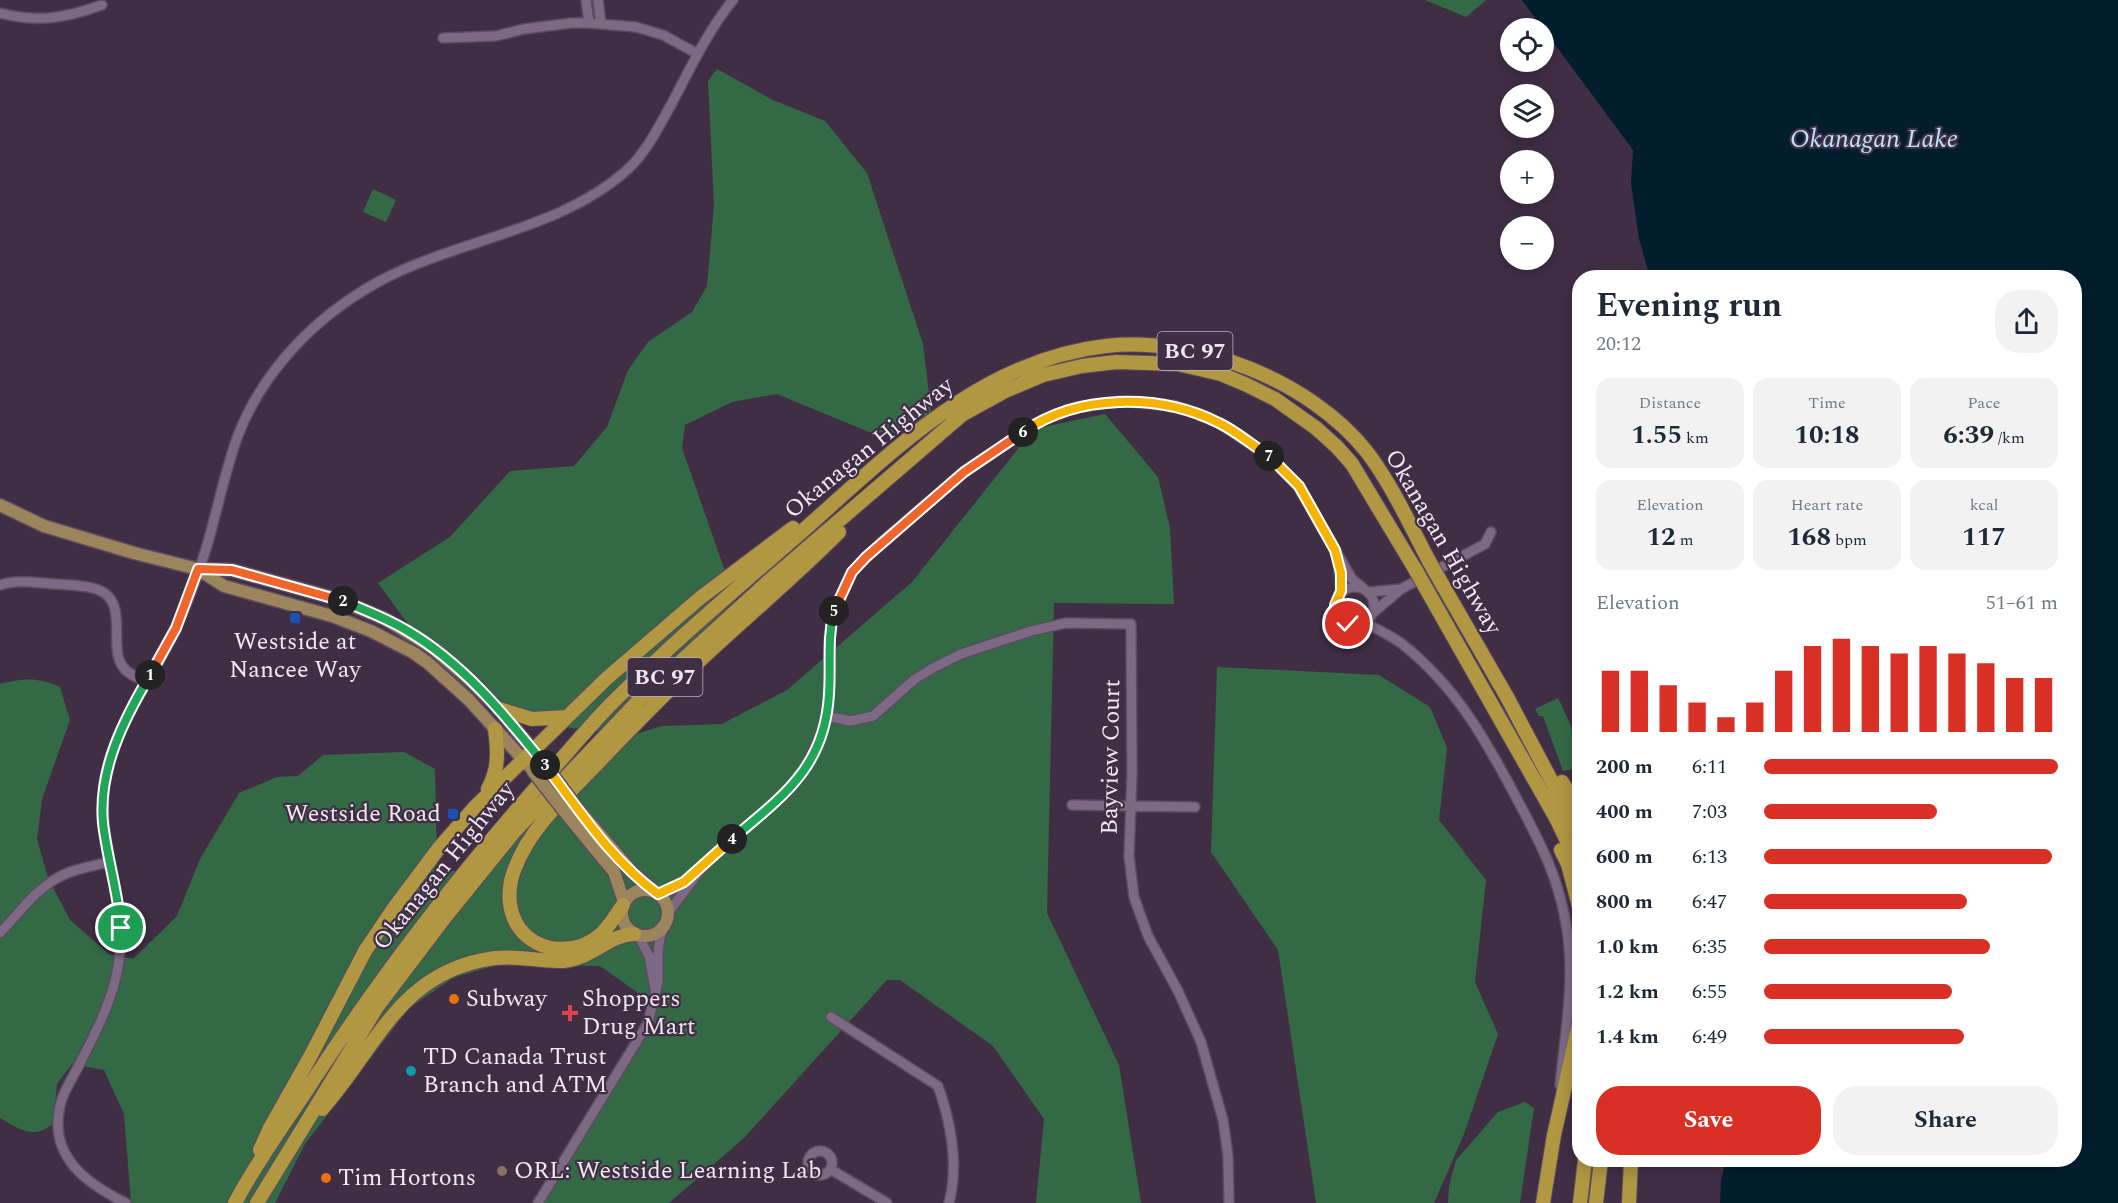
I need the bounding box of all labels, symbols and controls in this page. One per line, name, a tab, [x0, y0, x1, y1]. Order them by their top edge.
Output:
map controls	[1500, 18, 1554, 270]
button: locate	[1500, 18, 1554, 72]
button: layers	[1500, 84, 1554, 138]
water label: Okanagan Lake	[1790, 119, 1958, 159]
button: +	[1500, 150, 1554, 204]
button: −	[1500, 216, 1554, 270]
text: Evening run	[1596, 281, 1782, 331]
button: share	[1995, 290, 2058, 353]
text: 20:12	[1596, 329, 1641, 359]
road number: BC 97	[1158, 332, 1232, 370]
street label: Okanagan Highway	[776, 367, 963, 528]
text: Distance	[1639, 391, 1701, 415]
text: Time	[1808, 391, 1846, 415]
text: Pace	[1967, 391, 2001, 415]
text: 1.55	[1631, 415, 1682, 455]
text: 10:18	[1794, 415, 1860, 455]
text: 6:39	[1943, 415, 1994, 455]
pin: 6	[1008, 417, 1038, 447]
text: 6	[1019, 420, 1027, 444]
text: km	[1682, 426, 1709, 450]
text: /km	[1994, 426, 2025, 450]
pin: 7	[1254, 441, 1284, 471]
street label: Okanagan Highway	[1375, 443, 1512, 643]
text: 7	[1265, 444, 1273, 468]
text: Elevation	[1636, 493, 1704, 517]
text: Heart rate	[1791, 493, 1863, 517]
text: kcal	[1970, 493, 1998, 517]
text: 12	[1647, 517, 1676, 557]
text: 168	[1787, 517, 1831, 557]
text: 117	[1962, 517, 2006, 557]
text: m	[1676, 528, 1693, 552]
text: bpm	[1831, 528, 1867, 552]
pin: 2	[328, 586, 358, 616]
text: Elevation	[1596, 588, 1680, 618]
text: 51–61 m	[1986, 588, 2058, 618]
text: 2	[339, 589, 347, 613]
pin: 5	[819, 596, 849, 626]
pin	[1322, 598, 1373, 649]
text: 5	[830, 599, 838, 623]
icon: check	[1331, 607, 1364, 640]
marker: Westside at Nancee Way	[288, 611, 302, 625]
place label: Westside at Nancee Way	[229, 624, 362, 688]
road number: BC 97	[628, 658, 702, 696]
pin: 1	[135, 660, 165, 690]
text: 1	[146, 663, 154, 687]
street label: Bayview Court	[1092, 679, 1130, 835]
pin: 3	[530, 750, 560, 780]
text: 200 m	[1596, 752, 1653, 782]
text: 6:11	[1692, 752, 1727, 782]
text: 3	[541, 753, 549, 777]
street label: Okanagan Highway	[364, 772, 525, 959]
place label: Westside Road	[285, 796, 441, 832]
text: 400 m	[1596, 797, 1653, 827]
text: 7:03	[1692, 797, 1727, 827]
marker: Westside Road	[446, 807, 460, 821]
pin: 4	[717, 824, 747, 854]
text: 4	[728, 827, 736, 851]
text: 600 m	[1596, 842, 1653, 872]
text: 6:13	[1692, 842, 1727, 872]
text: 800 m	[1596, 887, 1653, 917]
text: 6:47	[1692, 887, 1727, 917]
pin	[95, 902, 146, 953]
icon: arrive	[104, 911, 137, 944]
text: 1.0 km	[1596, 932, 1659, 962]
text: 6:35	[1692, 932, 1727, 962]
text: 1.2 km	[1596, 977, 1659, 1007]
text: 6:55	[1692, 977, 1727, 1007]
place label: Subway	[466, 981, 548, 1017]
place label: Shoppers Drug Mart	[582, 981, 695, 1045]
marker: Subway	[447, 992, 461, 1006]
marker: Shoppers Drug Mart	[563, 1006, 577, 1020]
text: 1.4 km	[1596, 1022, 1659, 1052]
text: 6:49	[1692, 1022, 1727, 1052]
place label: TD Canada Trust Branch and ATM	[423, 1039, 607, 1103]
marker: TD Canada Trust Branch and ATM	[404, 1064, 418, 1078]
button: Save	[1596, 1086, 1821, 1155]
button: Share	[1833, 1086, 2058, 1155]
place label: ORL: Westside Learning Lab	[514, 1153, 821, 1189]
place label: Tim Hortons	[338, 1160, 476, 1196]
marker: ORL: Westside Learning Lab	[495, 1164, 509, 1178]
marker: Tim Hortons	[319, 1171, 333, 1185]

